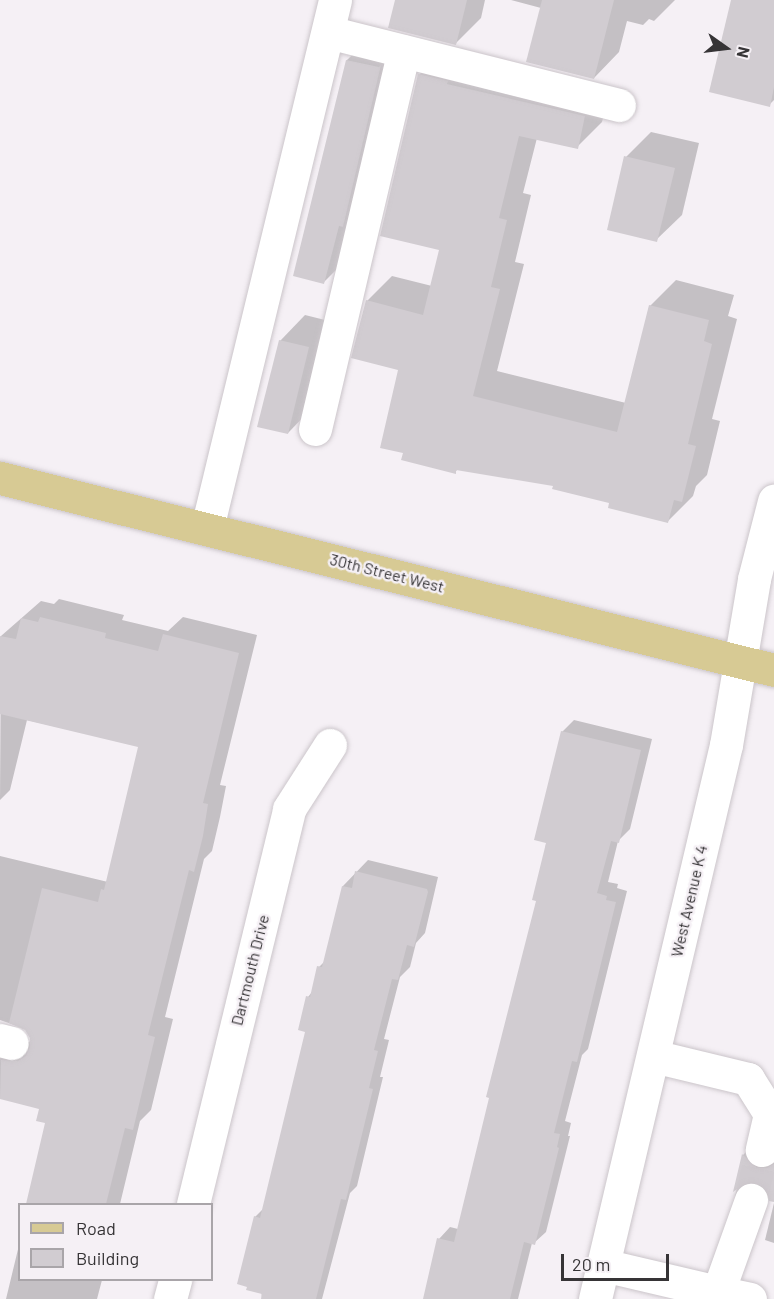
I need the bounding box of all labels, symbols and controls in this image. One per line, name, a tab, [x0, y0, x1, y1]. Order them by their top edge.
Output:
north arrow	[696, 18, 756, 78]
text: N	[733, 45, 754, 60]
street label: 30th Street West	[328, 550, 446, 596]
street label: West Avenue K 4	[667, 843, 711, 959]
street label: Dartmouth Drive	[227, 913, 273, 1027]
legend	[18, 1203, 213, 1281]
text: Road	[76, 1217, 116, 1239]
scale bar	[564, 1242, 672, 1280]
text: Building	[76, 1247, 139, 1269]
text: 20 m	[572, 1253, 610, 1275]

